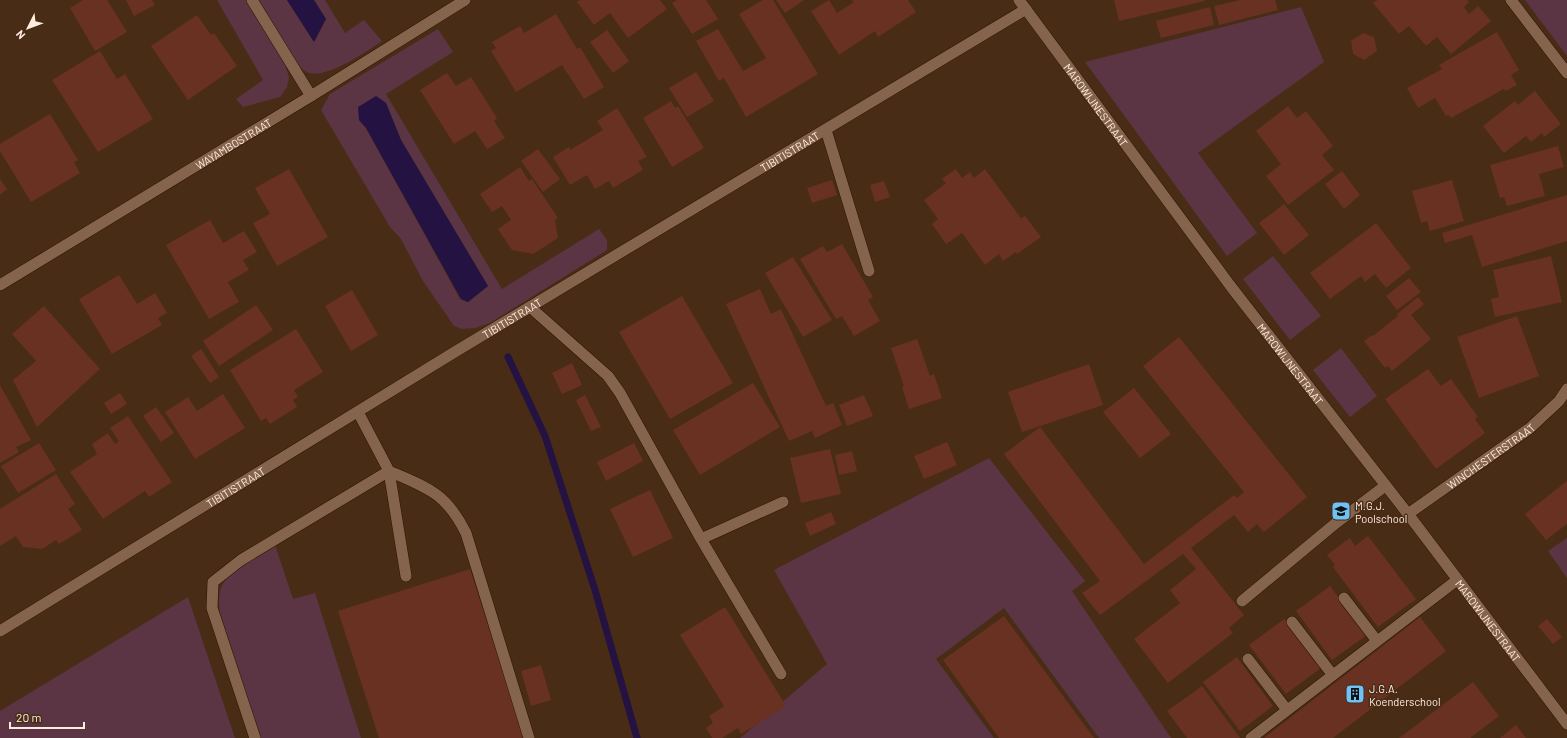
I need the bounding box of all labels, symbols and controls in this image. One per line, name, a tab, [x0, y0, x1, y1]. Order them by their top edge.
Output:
north arrow	[8, 8, 48, 48]
text: N	[13, 28, 27, 42]
street label: MAROWIJNESTRAAT	[1062, 61, 1131, 148]
street label: WAYAMBOSTRAAT	[193, 115, 274, 171]
street label: TIBITISTRAAT	[758, 128, 821, 174]
street label: TIBITISTRAAT	[480, 295, 544, 340]
street label: MAROWIJNESTRAAT	[1255, 320, 1327, 407]
street label: WINCHESTERSTRAAT	[1444, 420, 1537, 491]
street label: TIBITISTRAAT	[203, 464, 267, 510]
place label: M.G.J. Poolschool	[1355, 499, 1407, 525]
school or university icon: M.G.J. Poolschool	[1330, 500, 1352, 522]
street label: MAROWIJNESTRAAT	[1453, 577, 1524, 664]
place label: J.G.A. Koenderschool	[1369, 682, 1441, 708]
building icon: J.G.A. Koenderschool	[1344, 683, 1366, 705]
scale bar	[10, 704, 84, 730]
text: 20 m	[16, 710, 42, 724]

